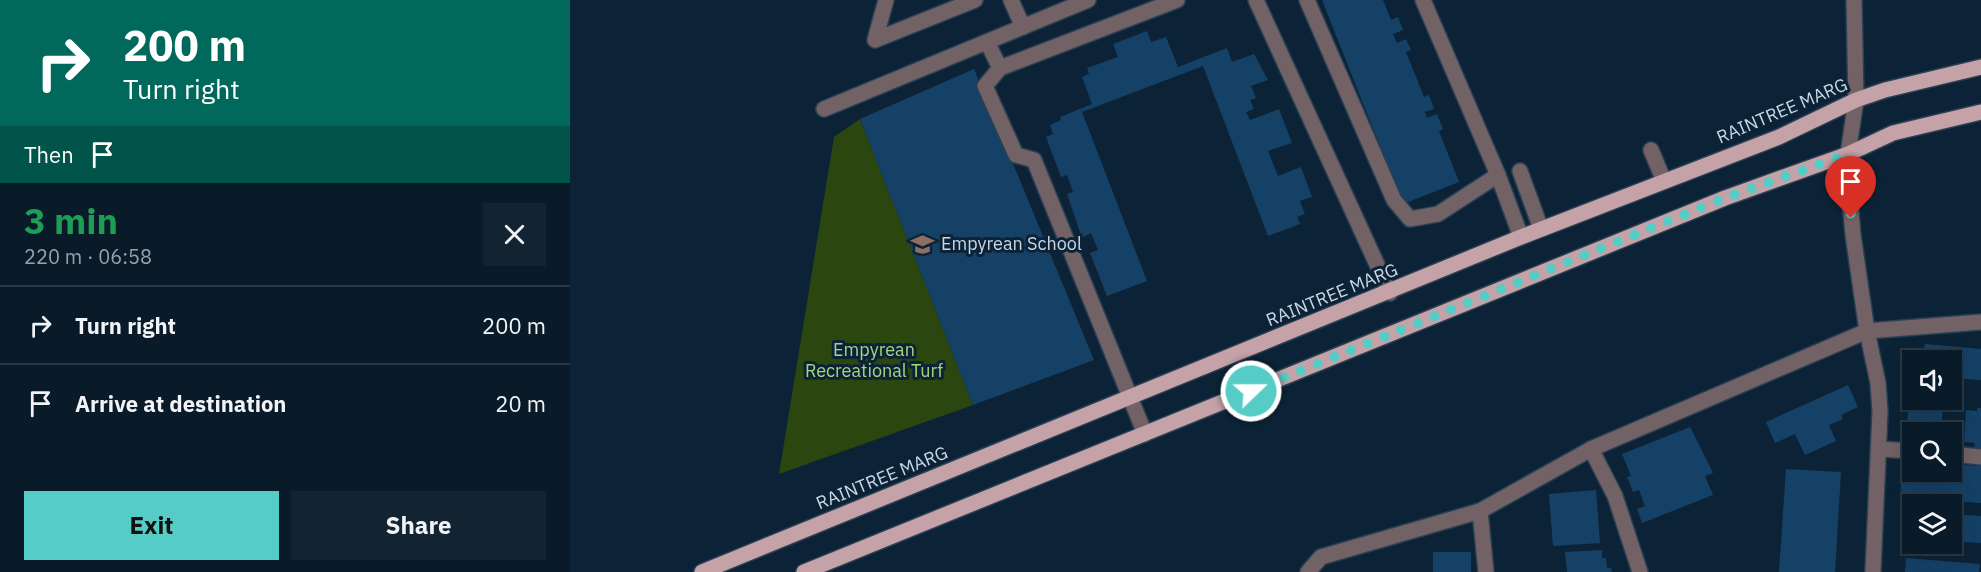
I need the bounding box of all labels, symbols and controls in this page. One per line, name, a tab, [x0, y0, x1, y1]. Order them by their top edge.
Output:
text: 200 m	[123, 18, 246, 73]
icon: right	[24, 24, 102, 102]
text: Turn right	[123, 71, 240, 106]
street label: RAINTREE MARG	[1713, 73, 1851, 148]
icon: arrive	[86, 138, 119, 171]
text: Then	[24, 140, 74, 169]
pin	[1825, 156, 1876, 218]
icon: arrive	[1834, 165, 1867, 198]
text: 3 min	[24, 197, 118, 244]
button: close	[483, 203, 546, 266]
school or university icon: Empyrean School	[910, 231, 936, 257]
place label: Empyrean School	[941, 232, 1082, 255]
text: 220 m · 06:58	[24, 243, 152, 270]
street label: RAINTREE MARG	[1263, 258, 1401, 331]
icon: right	[24, 309, 57, 342]
text: Turn right	[75, 311, 176, 340]
text: 200 m	[482, 311, 546, 340]
park label: Empyrean Recreational Turf	[805, 338, 943, 382]
map controls	[1902, 350, 1962, 554]
button: sound	[1902, 350, 1962, 410]
position arrow	[1219, 359, 1283, 423]
icon: arrive	[24, 387, 57, 420]
text: Arrive at destination	[75, 389, 286, 418]
text: 20 m	[495, 389, 546, 418]
button: search	[1902, 422, 1962, 482]
street label: RAINTREE MARG	[813, 441, 951, 514]
button: Exit	[24, 491, 279, 560]
button: Share	[291, 491, 546, 560]
button: layers	[1902, 494, 1962, 554]

